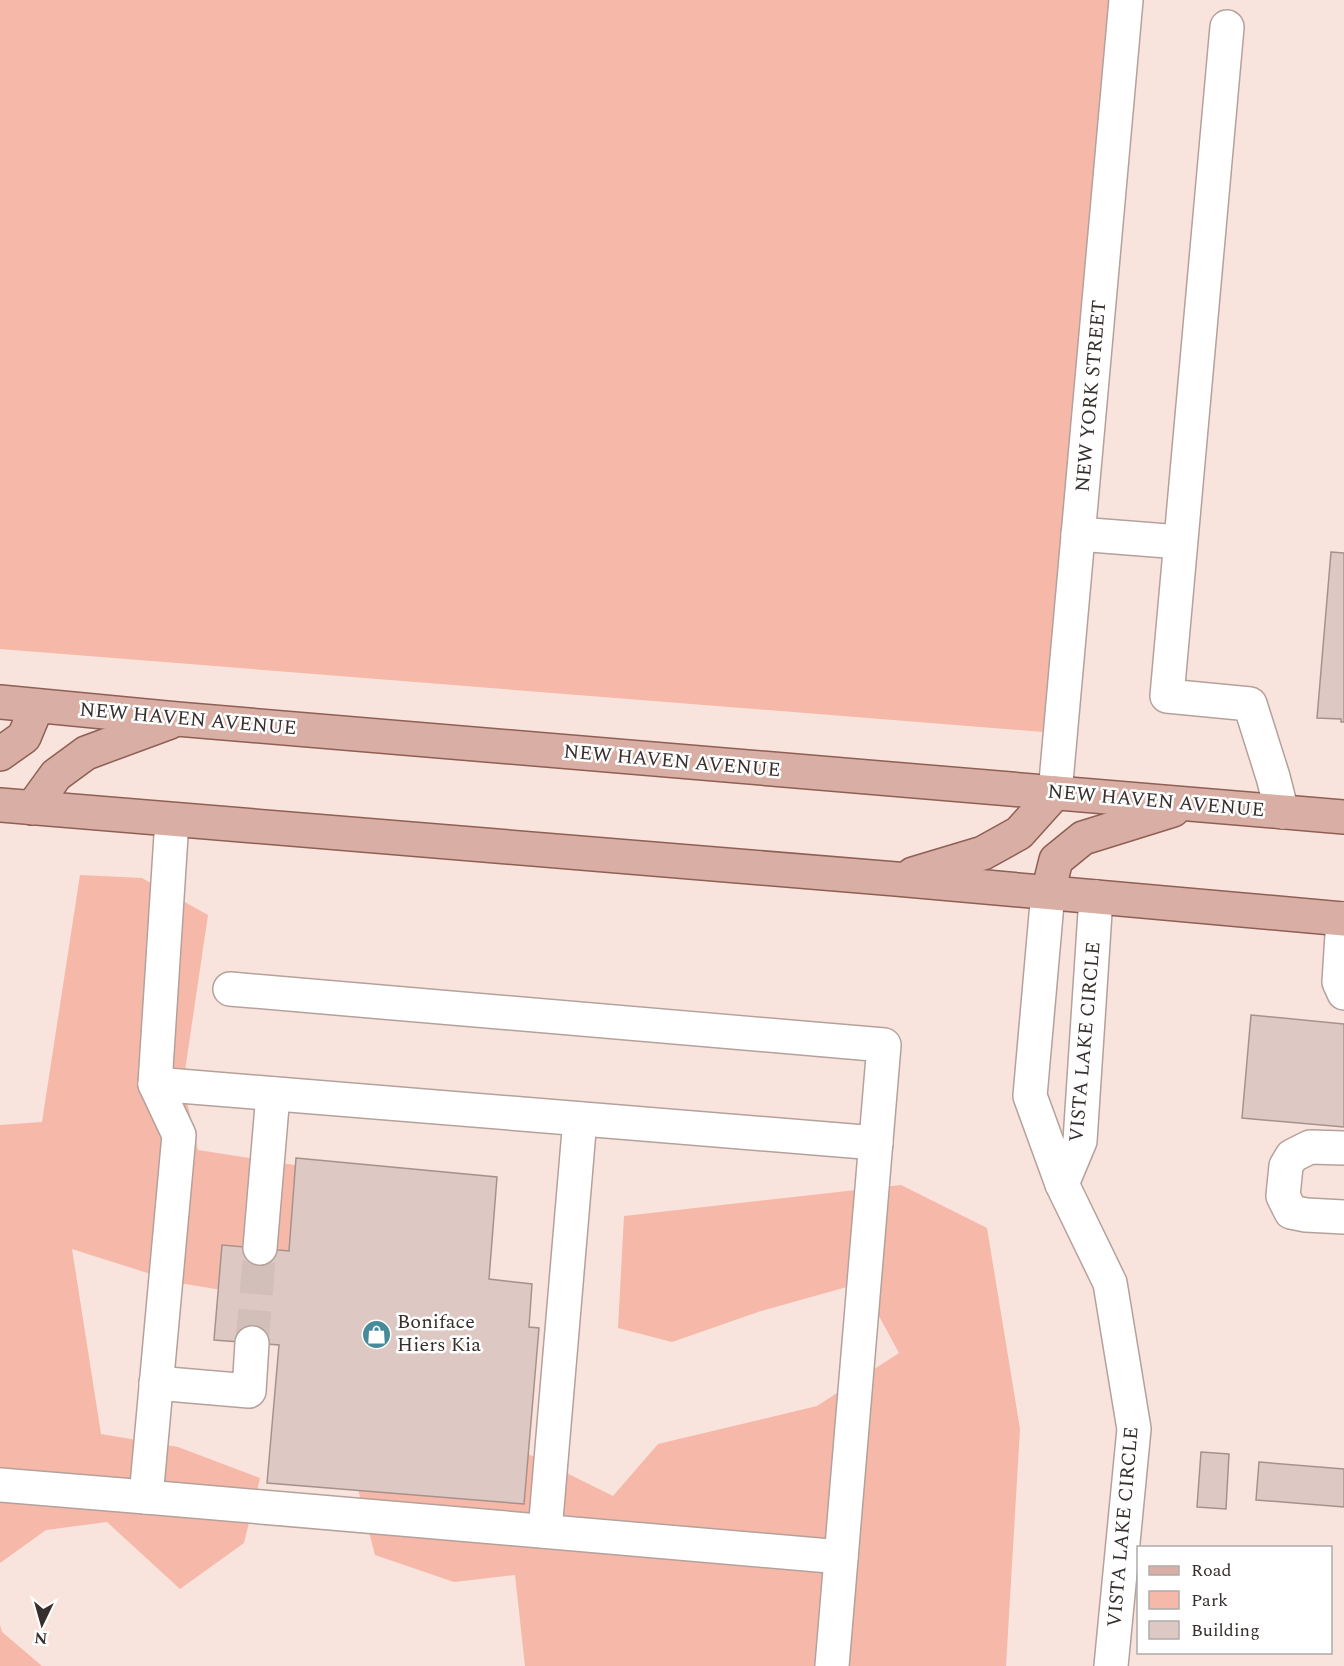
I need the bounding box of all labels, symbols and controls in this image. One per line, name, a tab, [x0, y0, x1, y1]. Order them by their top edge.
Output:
street label: NEW YORK STREET	[1068, 299, 1114, 493]
street label: NEW HAVEN AVENUE	[78, 695, 298, 743]
street label: NEW HAVEN AVENUE	[562, 737, 782, 785]
street label: NEW HAVEN AVENUE	[1046, 777, 1266, 825]
street label: VISTA LAKE CIRCLE	[1061, 940, 1109, 1144]
place label: Boniface Hiers Kia	[397, 1307, 481, 1360]
shop icon: Boniface Hiers Kia	[360, 1318, 392, 1350]
street label: VISTA LAKE CIRCLE	[1099, 1425, 1147, 1629]
legend	[1137, 1546, 1332, 1654]
text: Road	[1191, 1557, 1232, 1584]
text: Park	[1191, 1587, 1228, 1614]
north arrow	[12, 1594, 72, 1654]
text: Building	[1191, 1617, 1260, 1644]
text: N	[33, 1625, 48, 1650]

